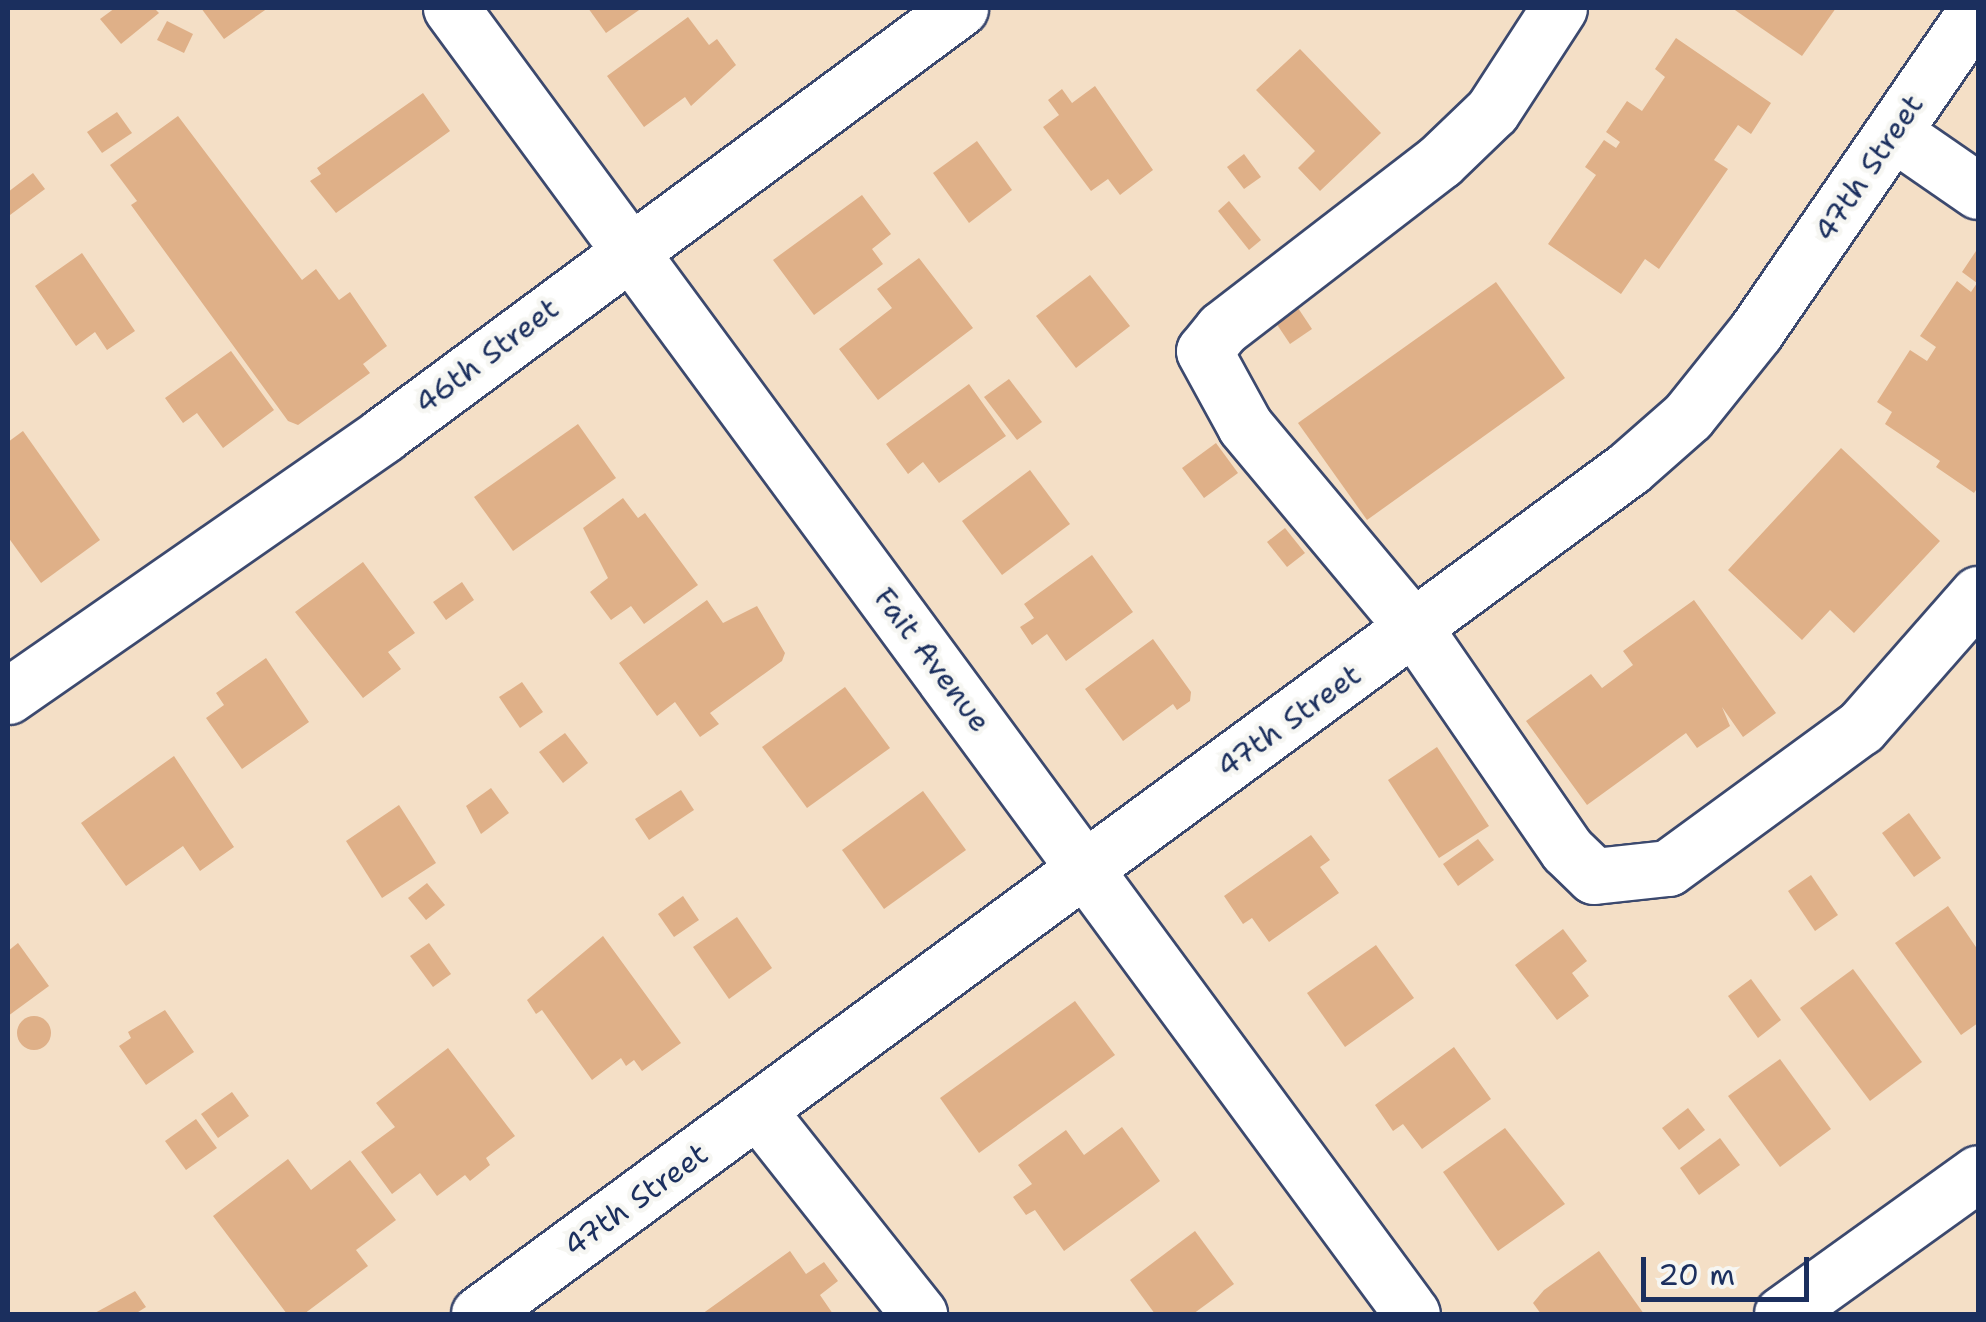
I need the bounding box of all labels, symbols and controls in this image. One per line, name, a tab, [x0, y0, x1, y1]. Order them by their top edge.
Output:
street label: 47th Street	[1807, 88, 1931, 248]
street label: 46th Street	[408, 290, 566, 422]
street label: Fait Avenue	[866, 581, 998, 739]
street label: 47th Street	[1210, 657, 1368, 785]
street label: 47th Street	[557, 1136, 715, 1264]
scale bar	[1646, 1237, 1814, 1299]
text: 20 m	[1658, 1254, 1735, 1295]

